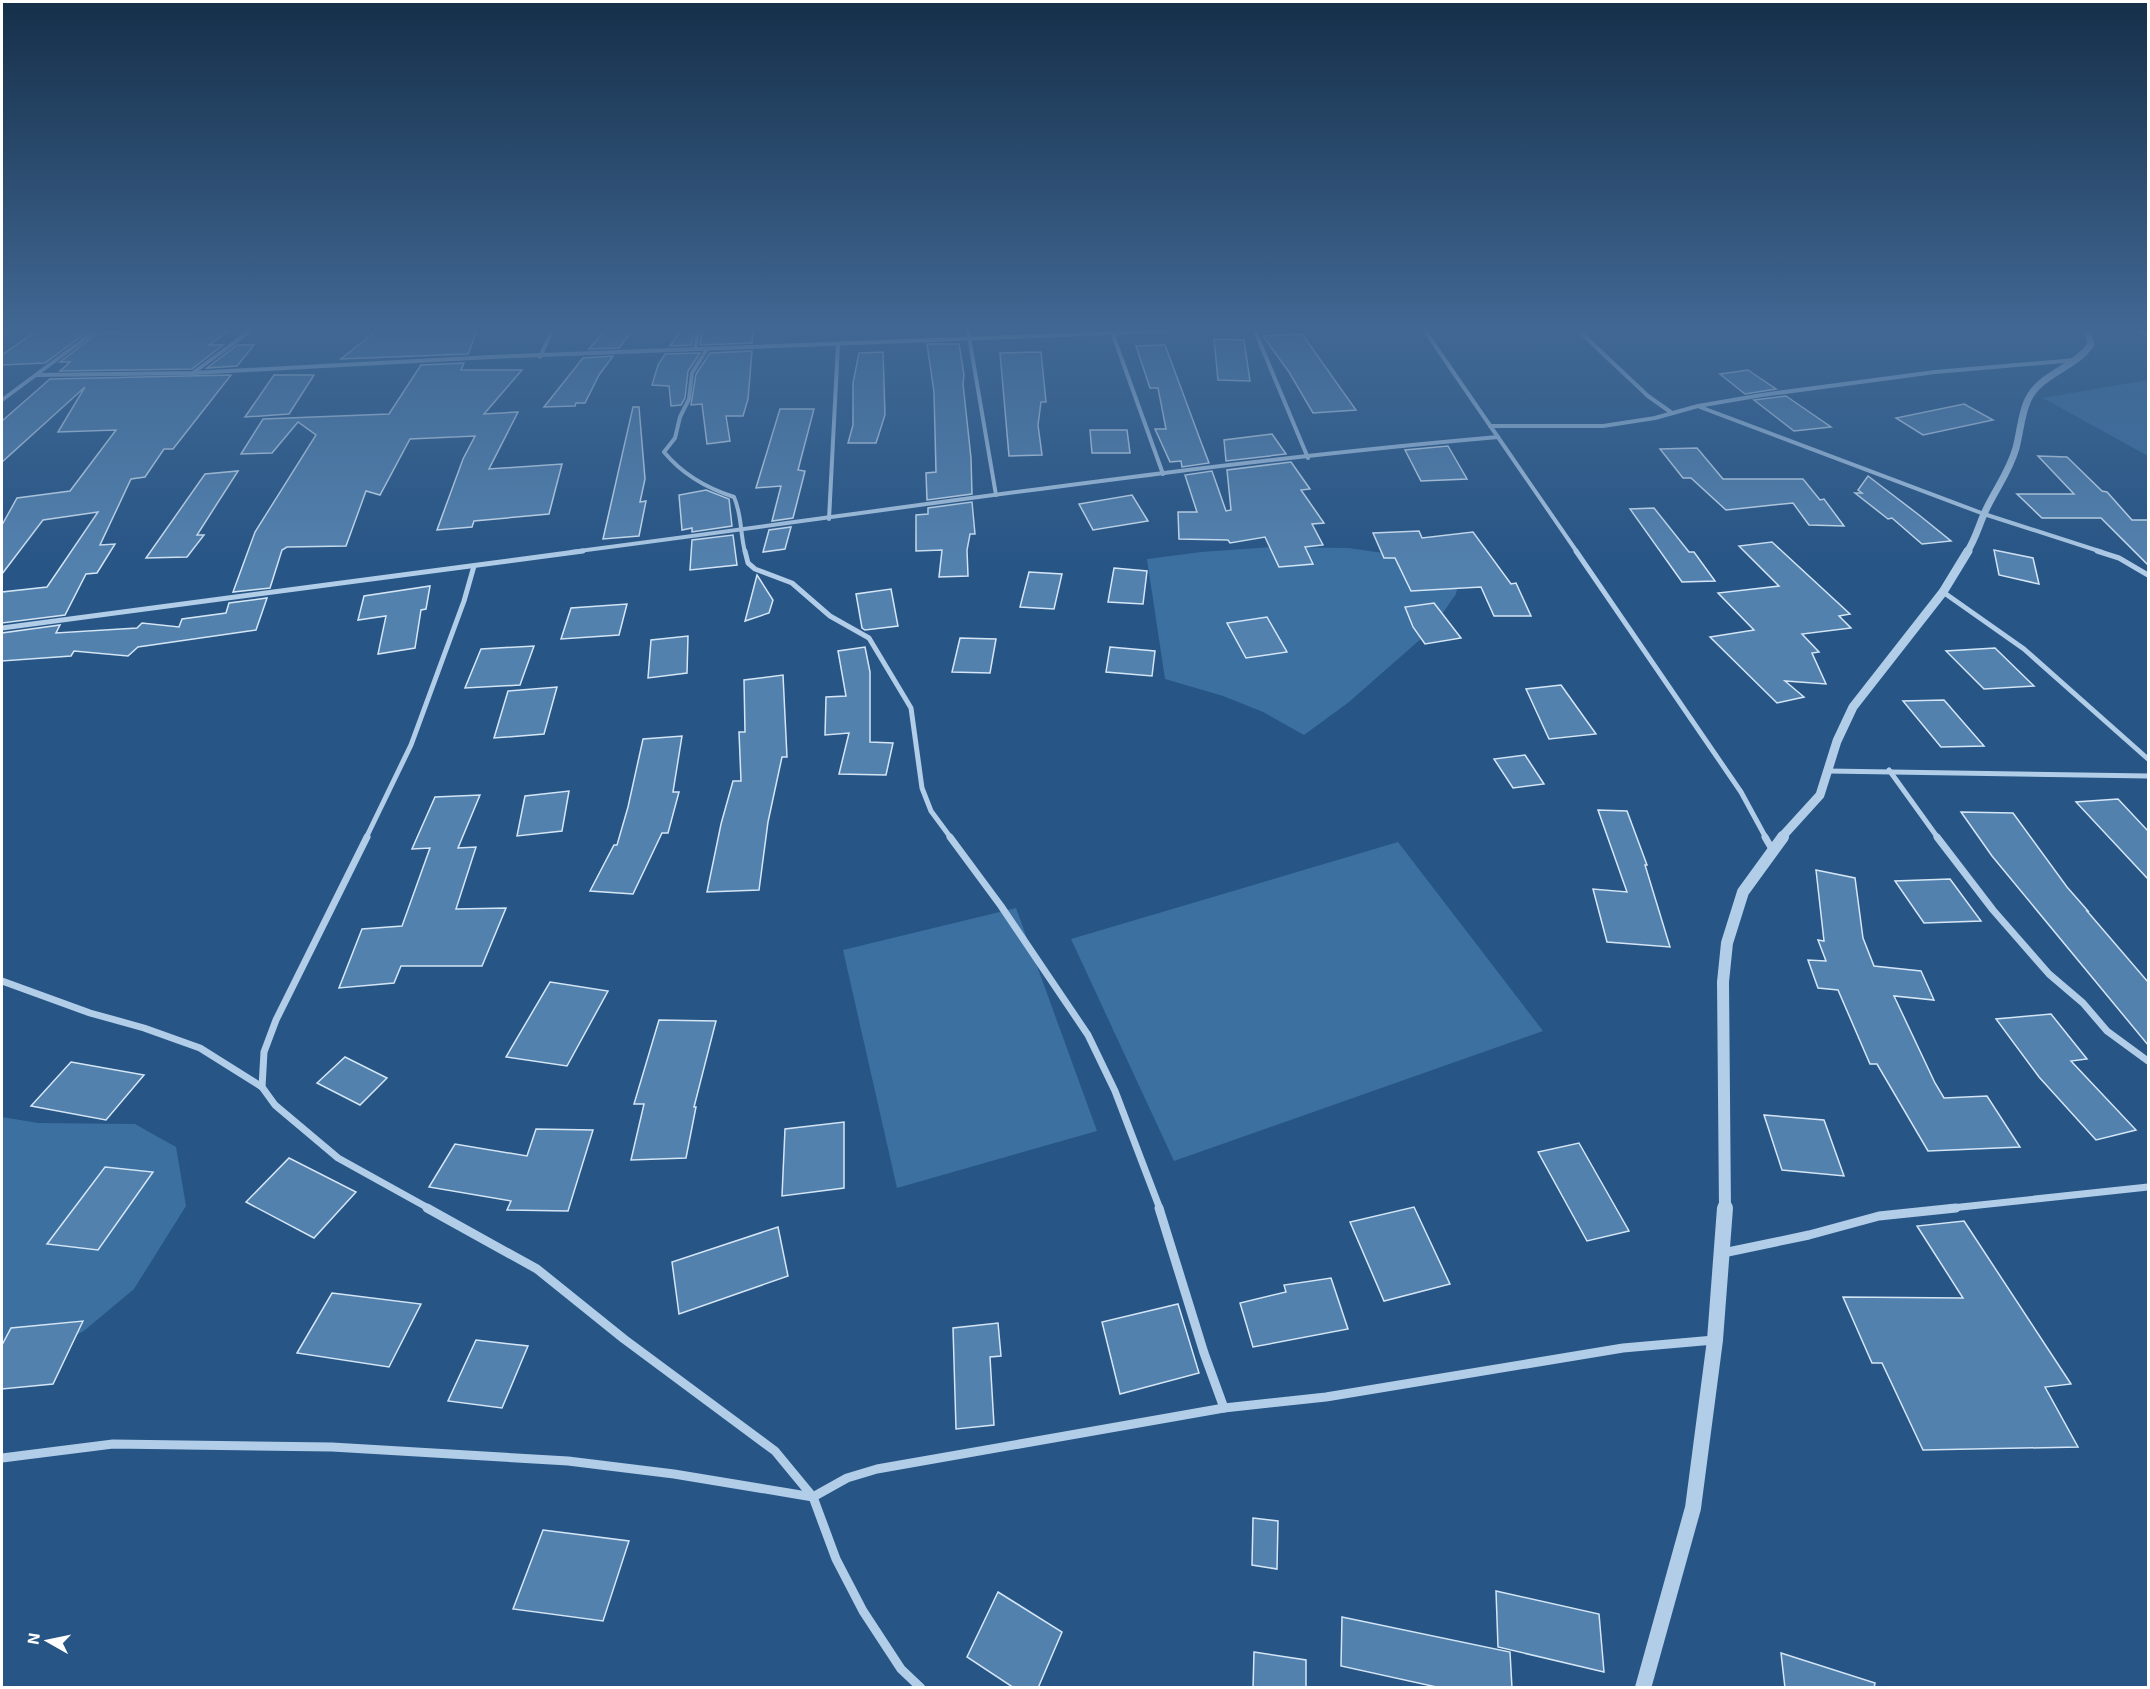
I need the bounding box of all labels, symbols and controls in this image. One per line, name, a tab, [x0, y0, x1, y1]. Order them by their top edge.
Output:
north arrow	[18, 1611, 78, 1671]
text: N	[22, 1631, 43, 1646]

